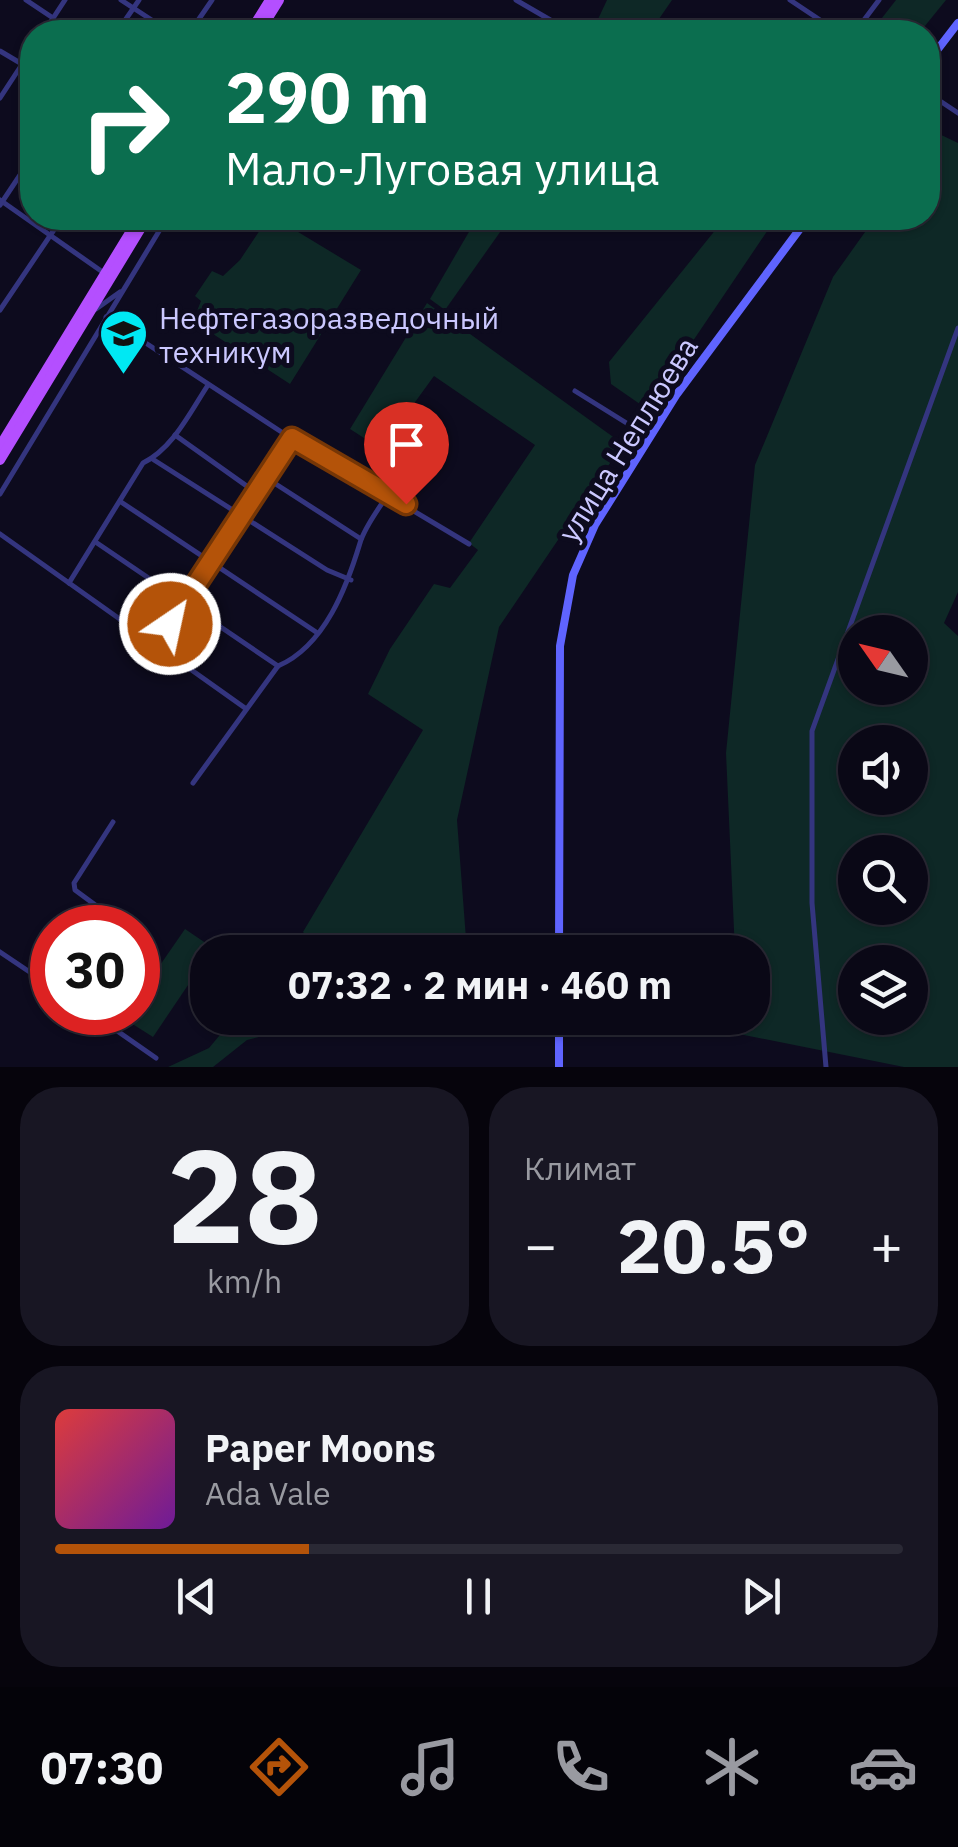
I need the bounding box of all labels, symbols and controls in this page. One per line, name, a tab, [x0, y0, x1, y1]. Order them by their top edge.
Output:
text: 290 m	[225, 51, 430, 142]
icon: right	[60, 60, 190, 190]
text: Мало-Луговая улица	[225, 139, 659, 197]
place label: Нефтегазоразведочный техникум	[159, 298, 499, 371]
school or university icon: Нефтегазоразведочный техникум	[98, 308, 150, 376]
street label: улица Неплюева	[548, 329, 706, 549]
pin	[364, 402, 449, 505]
icon: arrive	[379, 417, 434, 472]
position arrow	[118, 572, 222, 676]
north arrow	[838, 615, 928, 705]
map controls	[838, 615, 928, 1035]
button: sound	[838, 725, 928, 815]
button: search	[838, 835, 928, 925]
speed limit sign: 30	[30, 905, 160, 1035]
button: layers	[838, 945, 928, 1035]
text: 07:32 · 2 мин · 460 m	[288, 960, 672, 1009]
text: 28	[166, 1110, 323, 1279]
text: Климат	[524, 1147, 636, 1189]
text: 20.5°	[617, 1196, 810, 1294]
text: −	[524, 1209, 557, 1280]
text: +	[870, 1209, 903, 1280]
text: km/h	[207, 1260, 282, 1302]
text: Paper Moons	[205, 1423, 436, 1472]
text: Ada Vale	[205, 1472, 331, 1514]
icon: previous	[169, 1569, 224, 1624]
icon: pause	[451, 1569, 506, 1624]
icon: next	[734, 1569, 789, 1624]
icon: directions	[244, 1732, 314, 1802]
icon: music	[395, 1732, 465, 1802]
icon: phone	[546, 1732, 616, 1802]
icon: climate	[697, 1732, 767, 1802]
icon: car	[848, 1732, 918, 1802]
text: 07:30	[40, 1738, 163, 1796]

